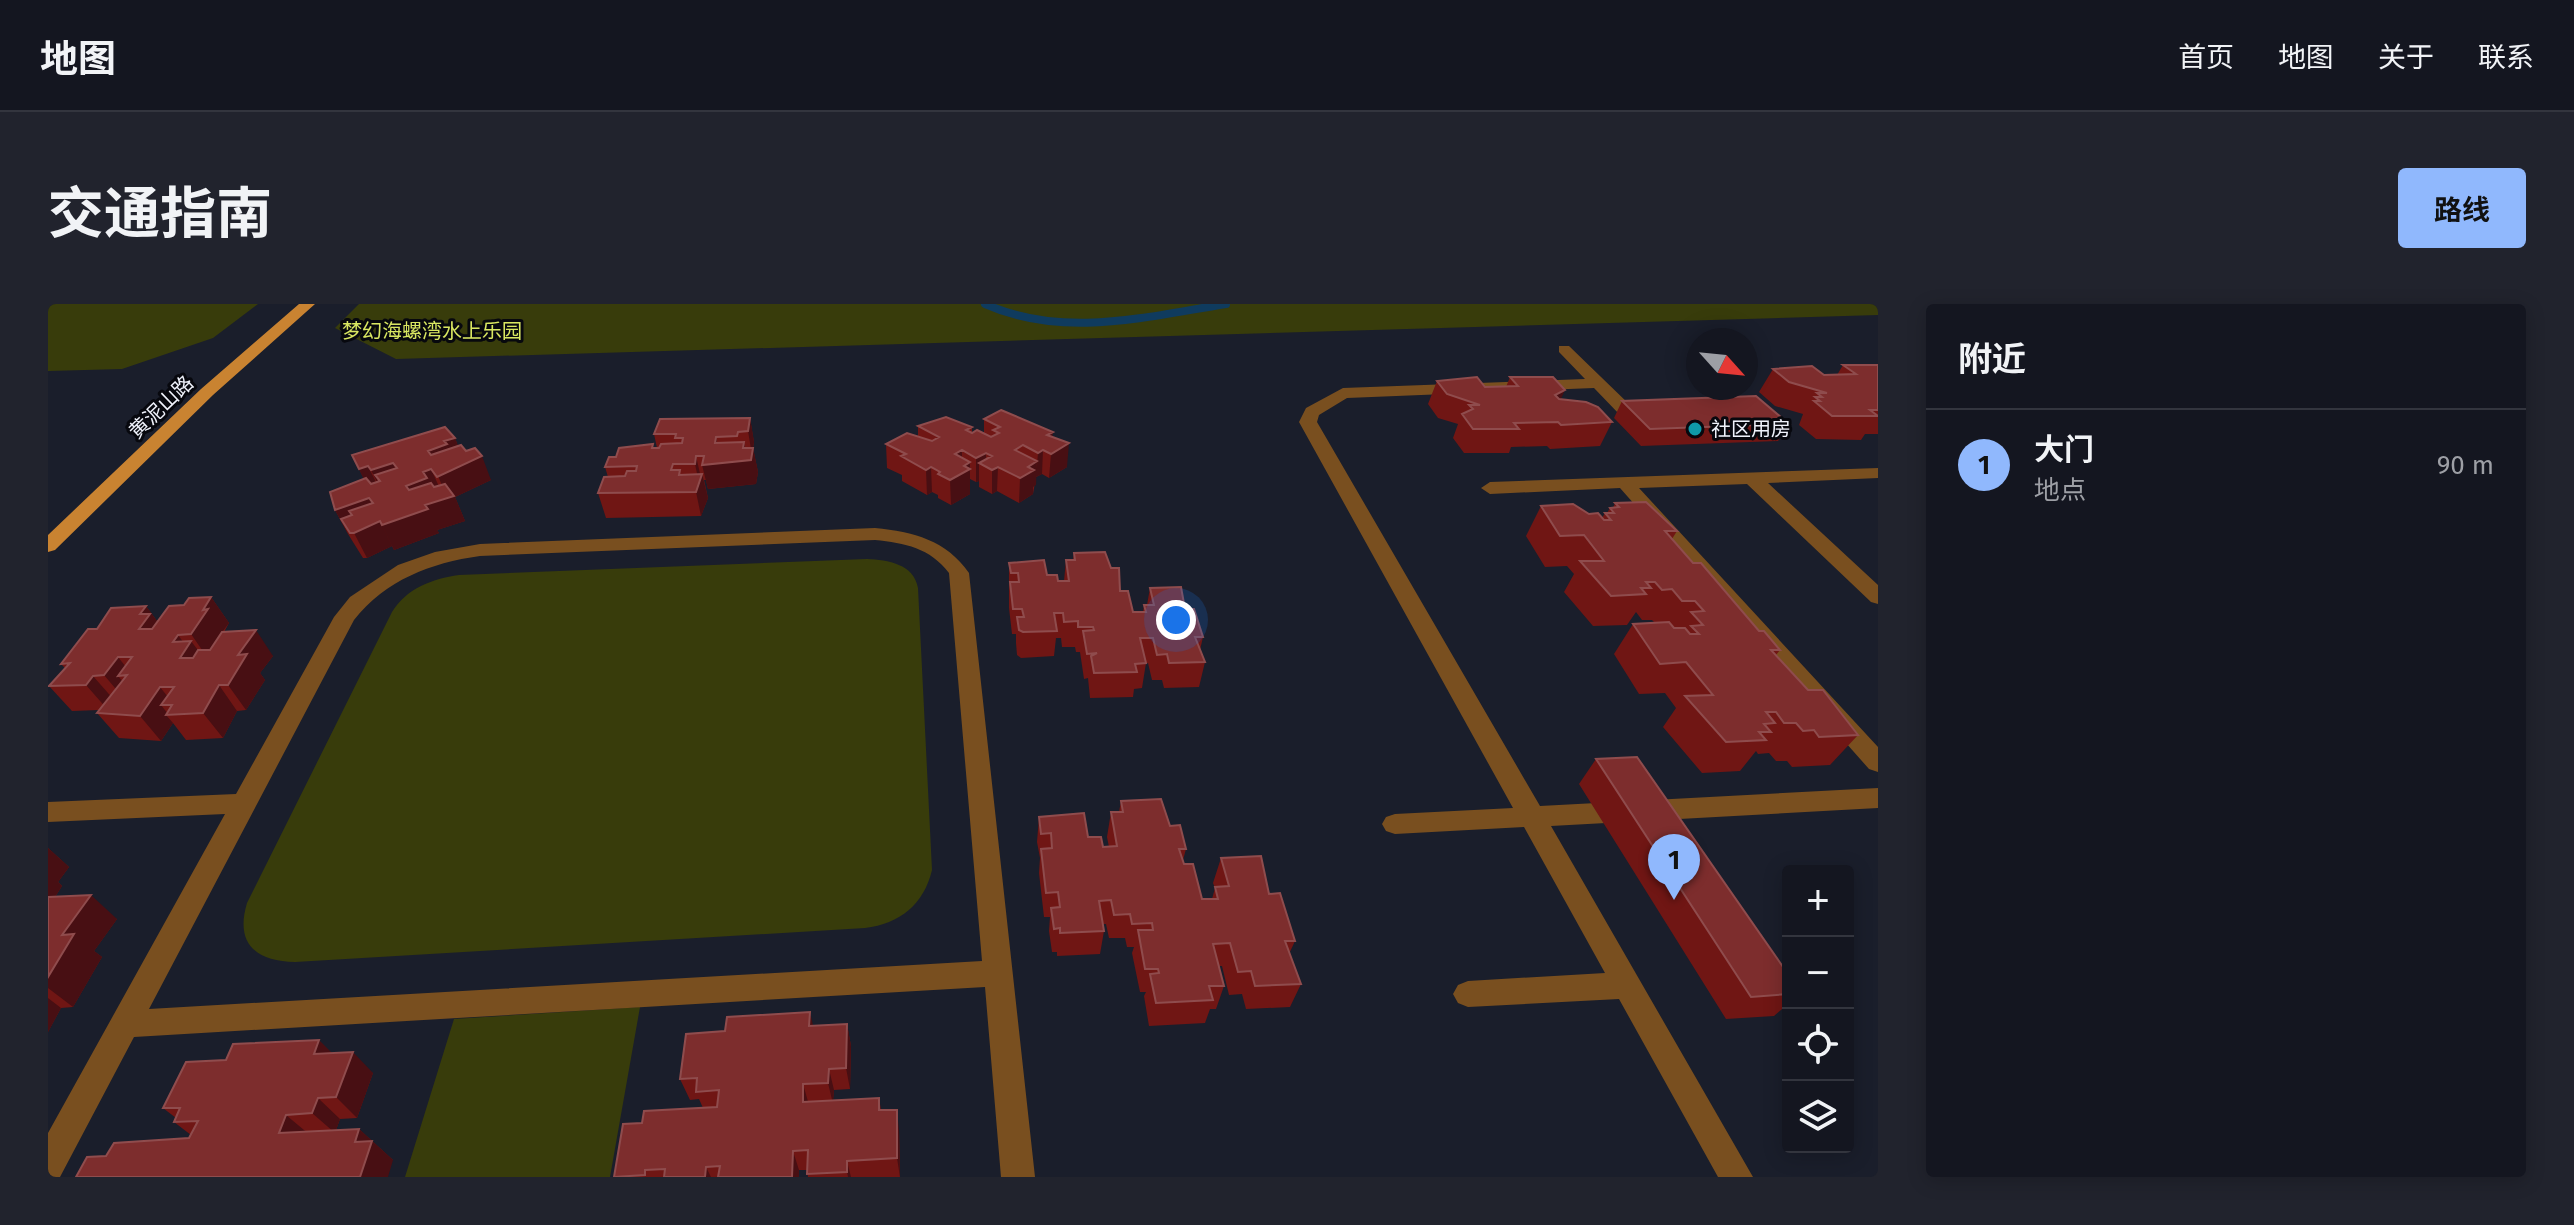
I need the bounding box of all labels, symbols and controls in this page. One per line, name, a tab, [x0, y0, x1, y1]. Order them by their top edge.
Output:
text: 地图	[40, 36, 116, 82]
text: 首页	[2178, 41, 2234, 74]
text: 地图	[2278, 41, 2334, 74]
text: 关于	[2378, 41, 2434, 74]
text: 联系	[2478, 41, 2534, 74]
button: 路线	[2398, 168, 2526, 248]
text: 交通指南	[48, 181, 272, 248]
park label: 梦幻海螺湾水上乐园	[342, 319, 522, 343]
north arrow	[1686, 328, 1758, 400]
text: 附近	[1958, 339, 2026, 380]
street label: 黄泥山路	[124, 371, 198, 443]
place label: 社区用房	[1711, 417, 1791, 441]
marker: 社区用房	[1686, 420, 1704, 438]
text: 大门	[2034, 432, 2094, 468]
text: 1	[1978, 450, 1990, 481]
text: 90 m	[2437, 450, 2494, 481]
text: 地点	[2034, 475, 2086, 506]
your location	[1156, 600, 1196, 640]
pin: 1	[1648, 834, 1700, 900]
map controls	[1782, 865, 1854, 1153]
button: +	[1782, 865, 1854, 937]
button: −	[1782, 937, 1854, 1009]
button: locate	[1782, 1009, 1854, 1081]
button: layers	[1782, 1081, 1854, 1153]

